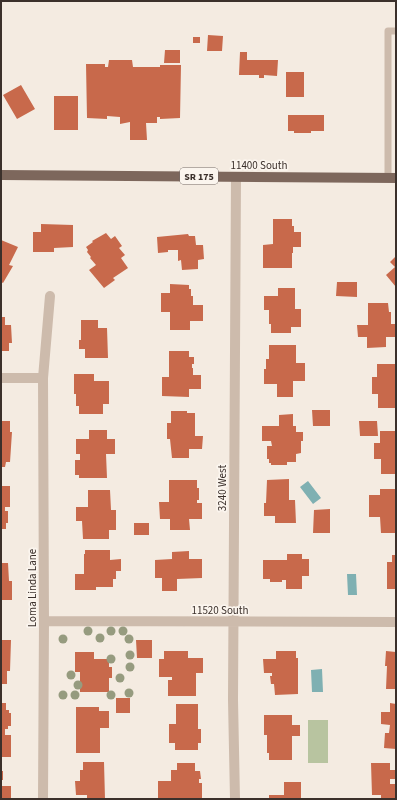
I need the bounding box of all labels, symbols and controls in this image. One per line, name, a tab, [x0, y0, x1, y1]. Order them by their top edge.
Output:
street label: 11400 South	[230, 158, 288, 173]
road number: SR 175	[180, 168, 218, 184]
street label: 3240 West	[215, 465, 230, 511]
street label: Loma Linda Lane	[25, 548, 40, 627]
street label: 11520 South	[191, 603, 249, 618]

